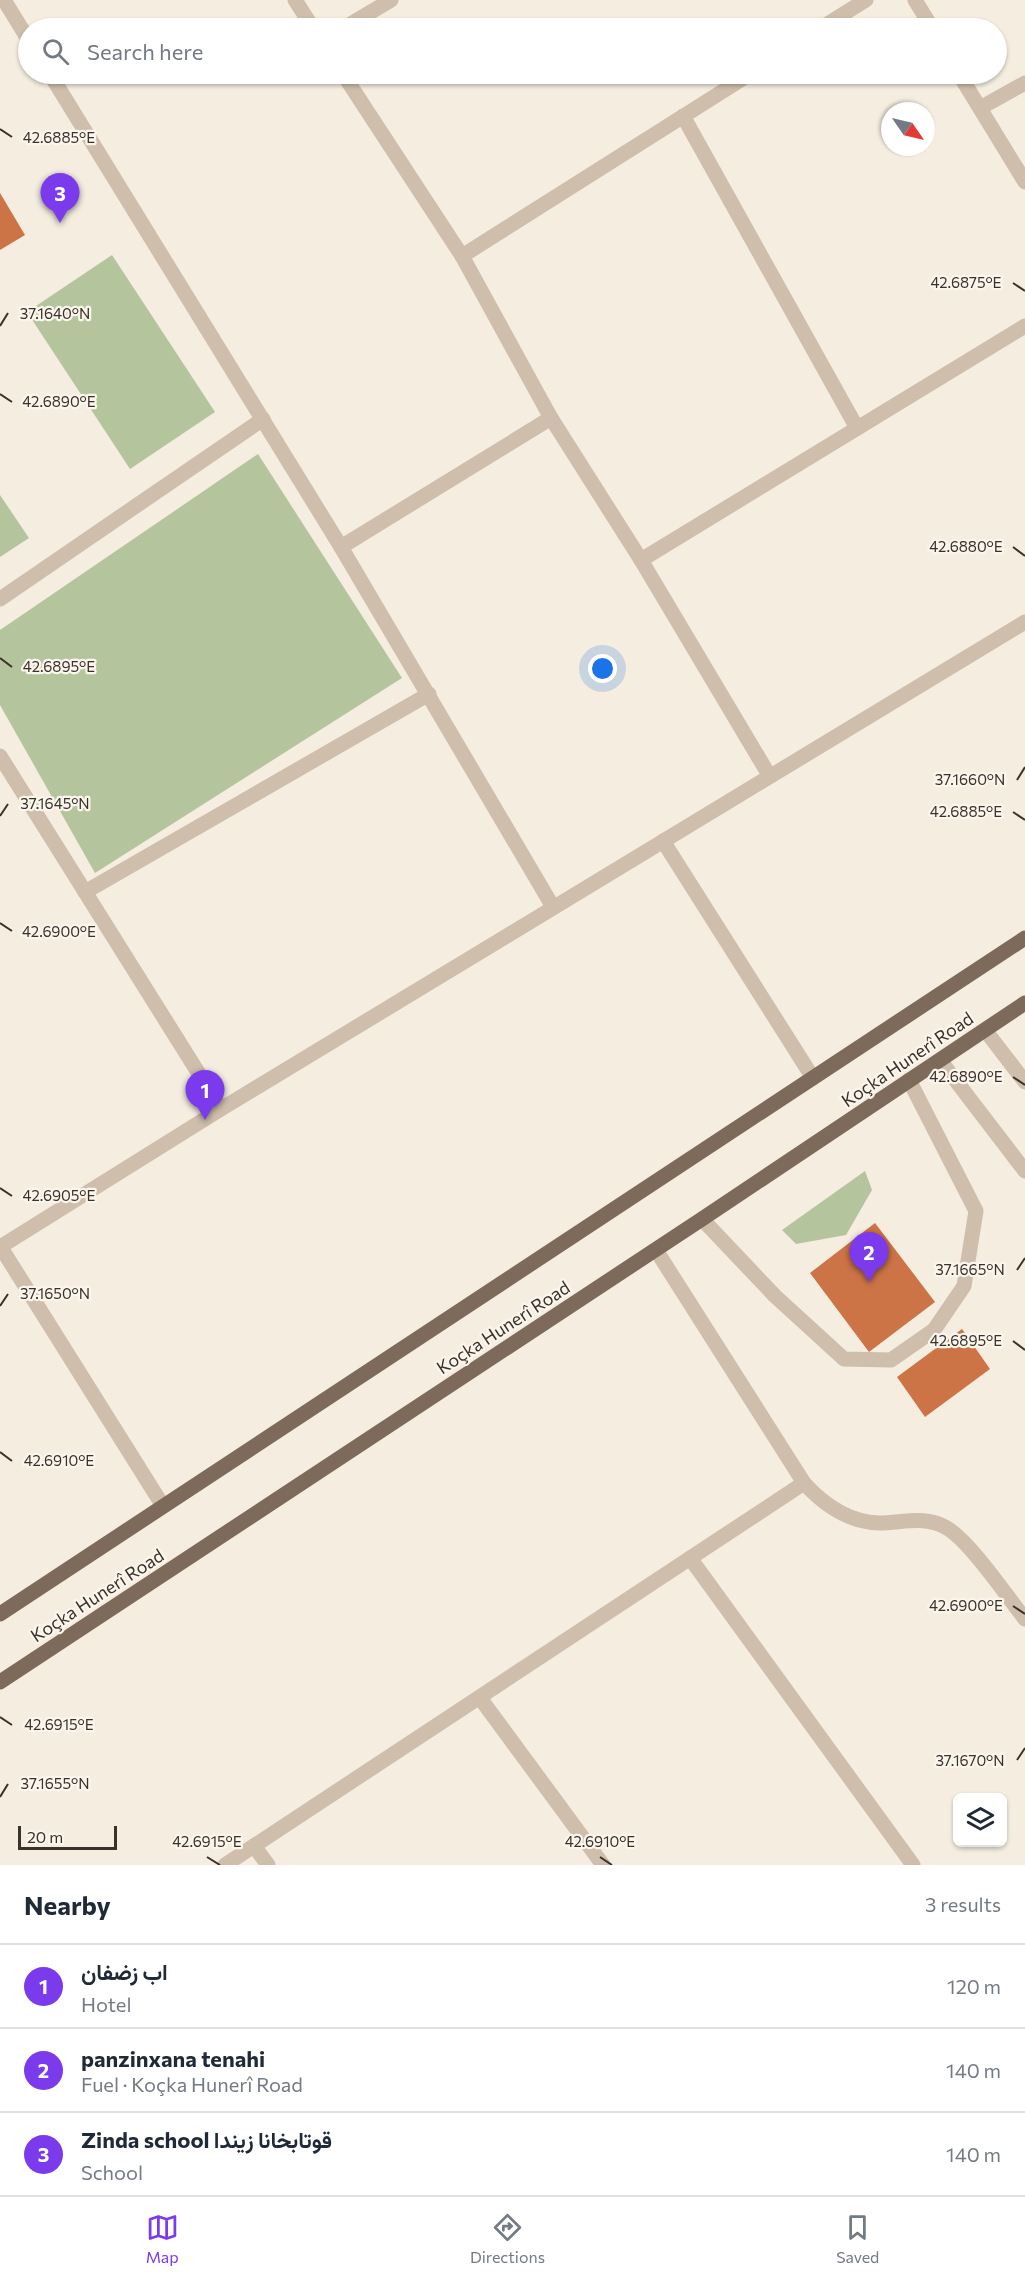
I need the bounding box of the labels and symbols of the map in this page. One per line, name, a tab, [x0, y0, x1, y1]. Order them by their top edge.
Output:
north arrow	[881, 102, 935, 156]
text: 42.6885°E	[23, 128, 95, 146]
pin: 3	[40, 174, 80, 223]
text: 42.6875°E	[931, 273, 1002, 291]
text: 37.1640°N	[20, 304, 90, 322]
text: 42.6890°E	[22, 392, 96, 410]
text: 42.6880°E	[929, 537, 1003, 555]
your location	[588, 654, 617, 683]
text: 42.6895°E	[23, 657, 95, 675]
text: 37.1660°N	[935, 770, 1005, 788]
text: 37.1645°N	[20, 794, 90, 812]
text: 42.6885°E	[930, 802, 1002, 820]
text: 42.6900°E	[22, 922, 96, 940]
street label: Koçka Hunerî Road	[837, 1007, 977, 1111]
text: 42.6890°E	[929, 1067, 1003, 1085]
pin: 1	[186, 1070, 224, 1120]
text: 42.6905°E	[23, 1186, 95, 1204]
pin: 2	[850, 1232, 888, 1282]
text: 37.1665°N	[935, 1260, 1005, 1278]
street label: Koçka Hunerî Road	[432, 1276, 574, 1378]
text: 37.1650°N	[20, 1284, 90, 1302]
text: 42.6895°E	[930, 1331, 1002, 1349]
text: 42.6910°E	[24, 1451, 94, 1469]
street label: Koçka Hunerî Road	[26, 1544, 168, 1646]
text: 42.6900°E	[929, 1596, 1003, 1614]
text: 42.6915°E	[24, 1715, 94, 1733]
text: 37.1670°N	[935, 1751, 1005, 1769]
text: 37.1655°N	[21, 1774, 89, 1792]
scale bar	[18, 1823, 117, 1850]
text: 42.6915°E	[172, 1832, 242, 1850]
text: 42.6910°E	[565, 1832, 635, 1850]

